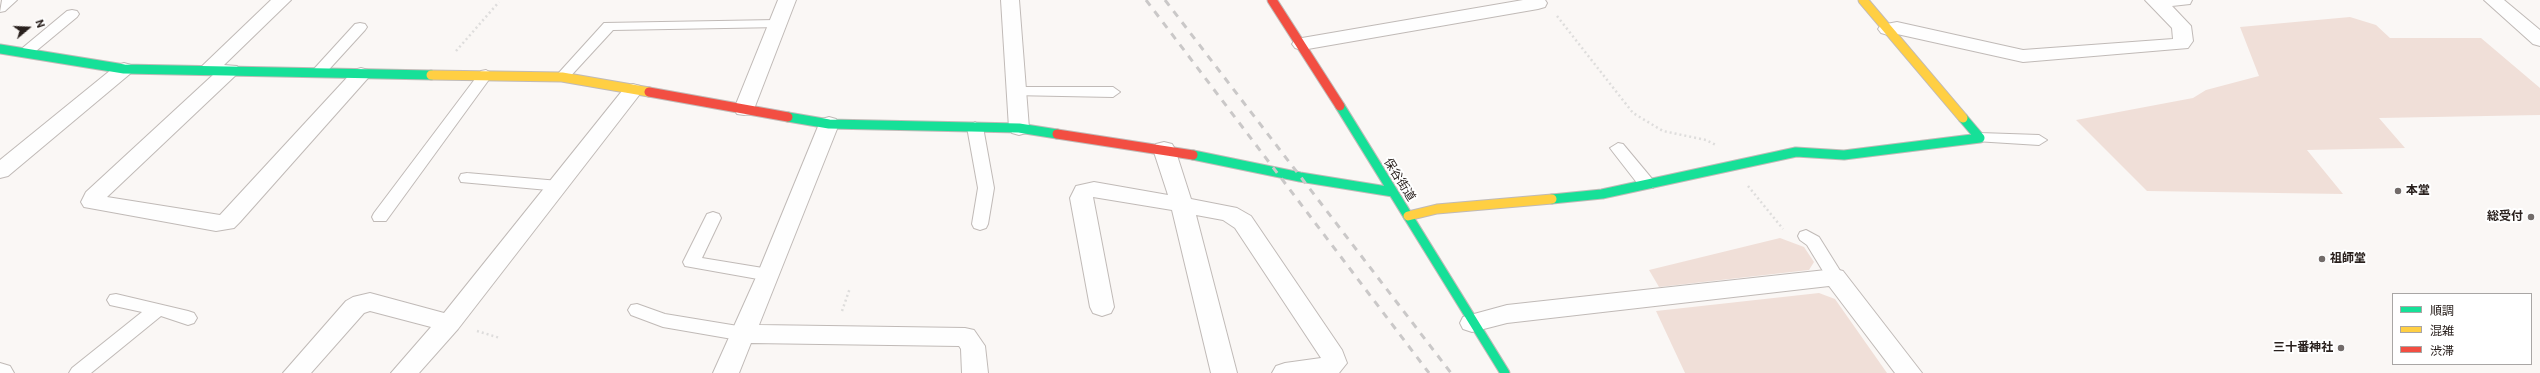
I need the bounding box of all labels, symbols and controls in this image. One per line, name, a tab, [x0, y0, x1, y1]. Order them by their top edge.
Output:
north arrow	[8, 8, 48, 48]
text: N	[32, 18, 47, 30]
street label: 保谷街道	[1380, 156, 1418, 204]
place label: 本堂	[2406, 184, 2430, 198]
marker: 本堂	[2393, 186, 2403, 196]
place label: 総受付	[2487, 210, 2523, 224]
marker: 総受付	[2526, 212, 2536, 222]
place label: 祖師堂	[2330, 252, 2366, 266]
marker: 祖師堂	[2317, 254, 2327, 264]
legend	[2392, 293, 2532, 365]
text: 順調	[2430, 304, 2454, 318]
text: 混雑	[2430, 324, 2454, 338]
place label: 三十番神社	[2273, 341, 2333, 355]
marker: 三十番神社	[2336, 343, 2346, 353]
text: 渋滞	[2430, 344, 2454, 358]

